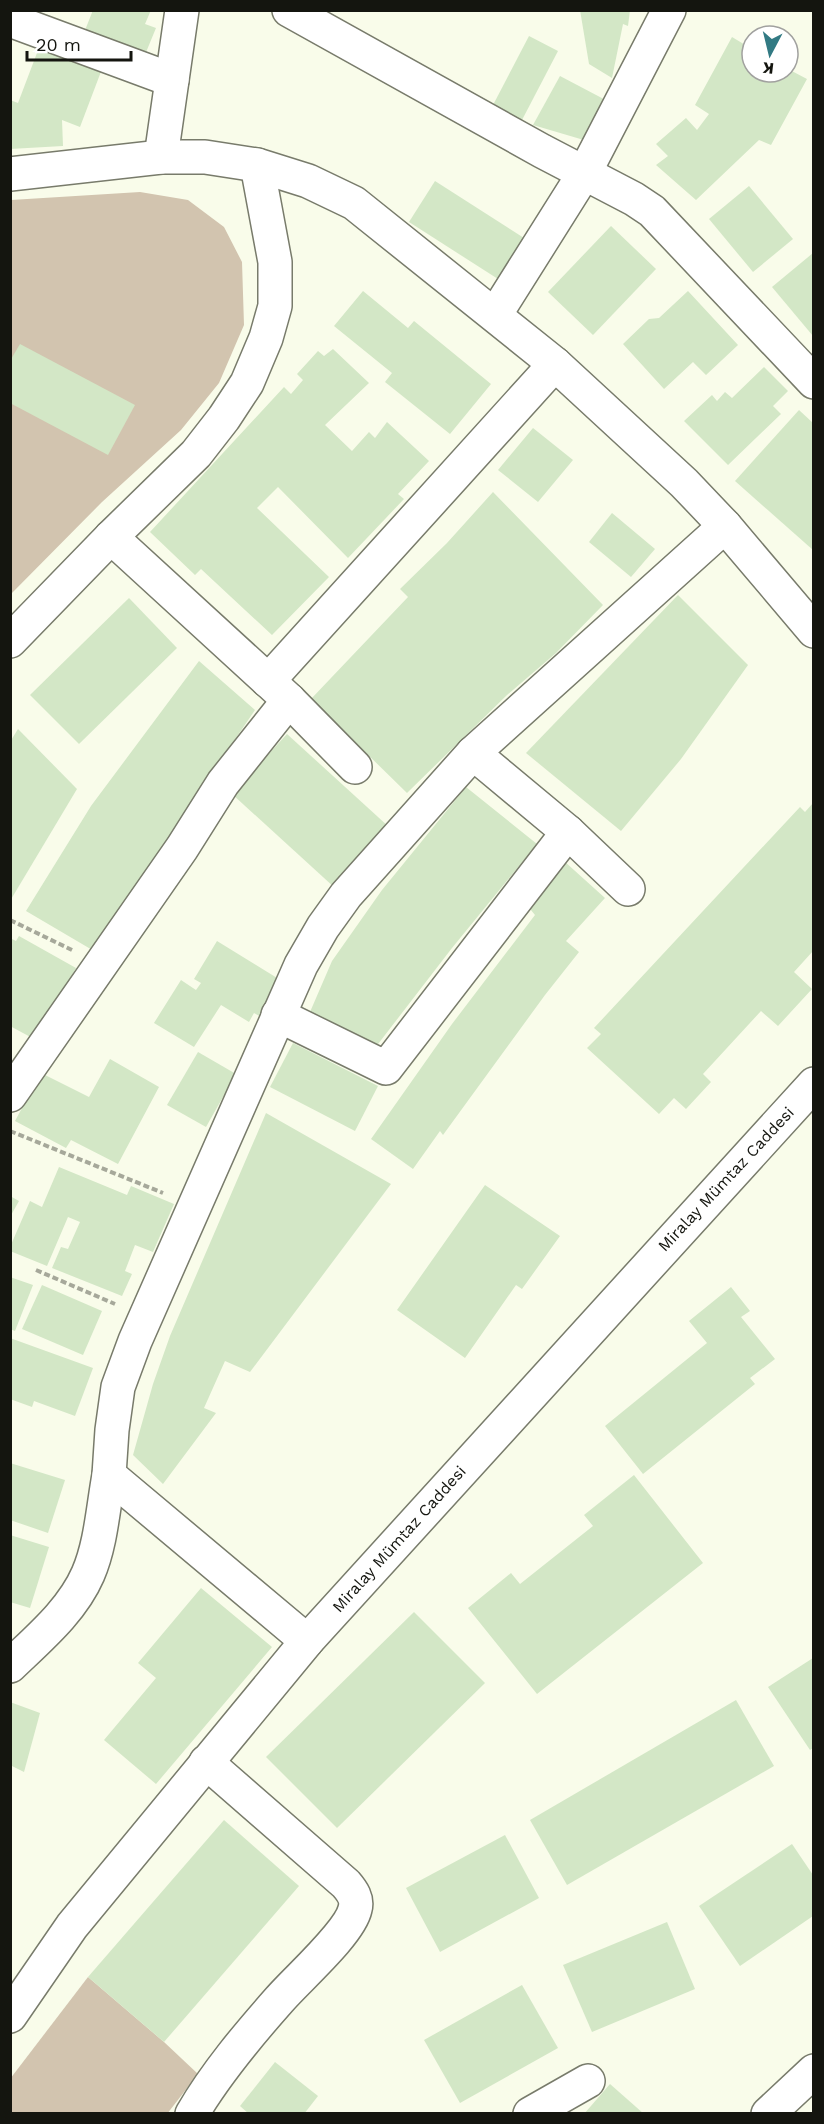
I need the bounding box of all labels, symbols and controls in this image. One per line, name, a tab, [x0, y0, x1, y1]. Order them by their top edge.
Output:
scale bar	[27, 24, 130, 62]
north arrow	[740, 24, 800, 84]
text: 20 m	[36, 34, 81, 55]
text: K	[762, 58, 775, 78]
street label: Miralay Mümtaz Caddesi	[654, 1103, 798, 1255]
street label: Miralay Mümtaz Caddesi	[328, 1462, 470, 1616]

